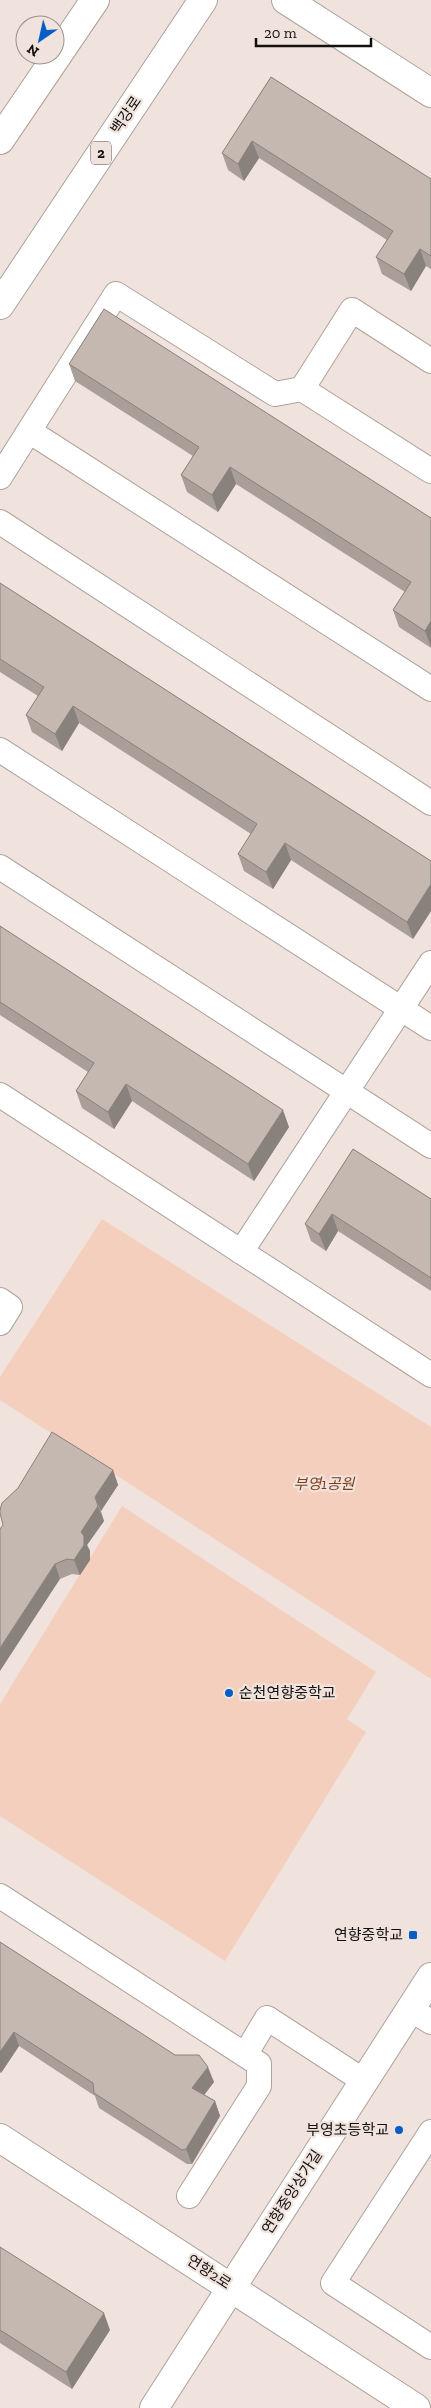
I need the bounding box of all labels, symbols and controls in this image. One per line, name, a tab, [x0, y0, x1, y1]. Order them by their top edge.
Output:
north arrow	[15, 15, 65, 65]
scale bar	[256, 15, 371, 47]
text: 20 m	[264, 24, 297, 42]
text: N	[24, 40, 42, 60]
street label: 백강로	[107, 93, 145, 137]
road number: 2	[91, 142, 111, 164]
park label: 부영1공원	[294, 1475, 356, 1493]
place label: 순천연향중학교	[239, 1684, 336, 1702]
marker: 순천연향중학교	[223, 1687, 235, 1699]
place label: 연향중학교	[334, 1926, 403, 1944]
marker: 연향중학교	[407, 1929, 419, 1941]
place label: 부영초등학교	[306, 2121, 389, 2139]
marker: 부영초등학교	[393, 2124, 405, 2136]
street label: 연향중앙상가길	[258, 2147, 326, 2237]
street label: 연향2로	[183, 2251, 235, 2293]

